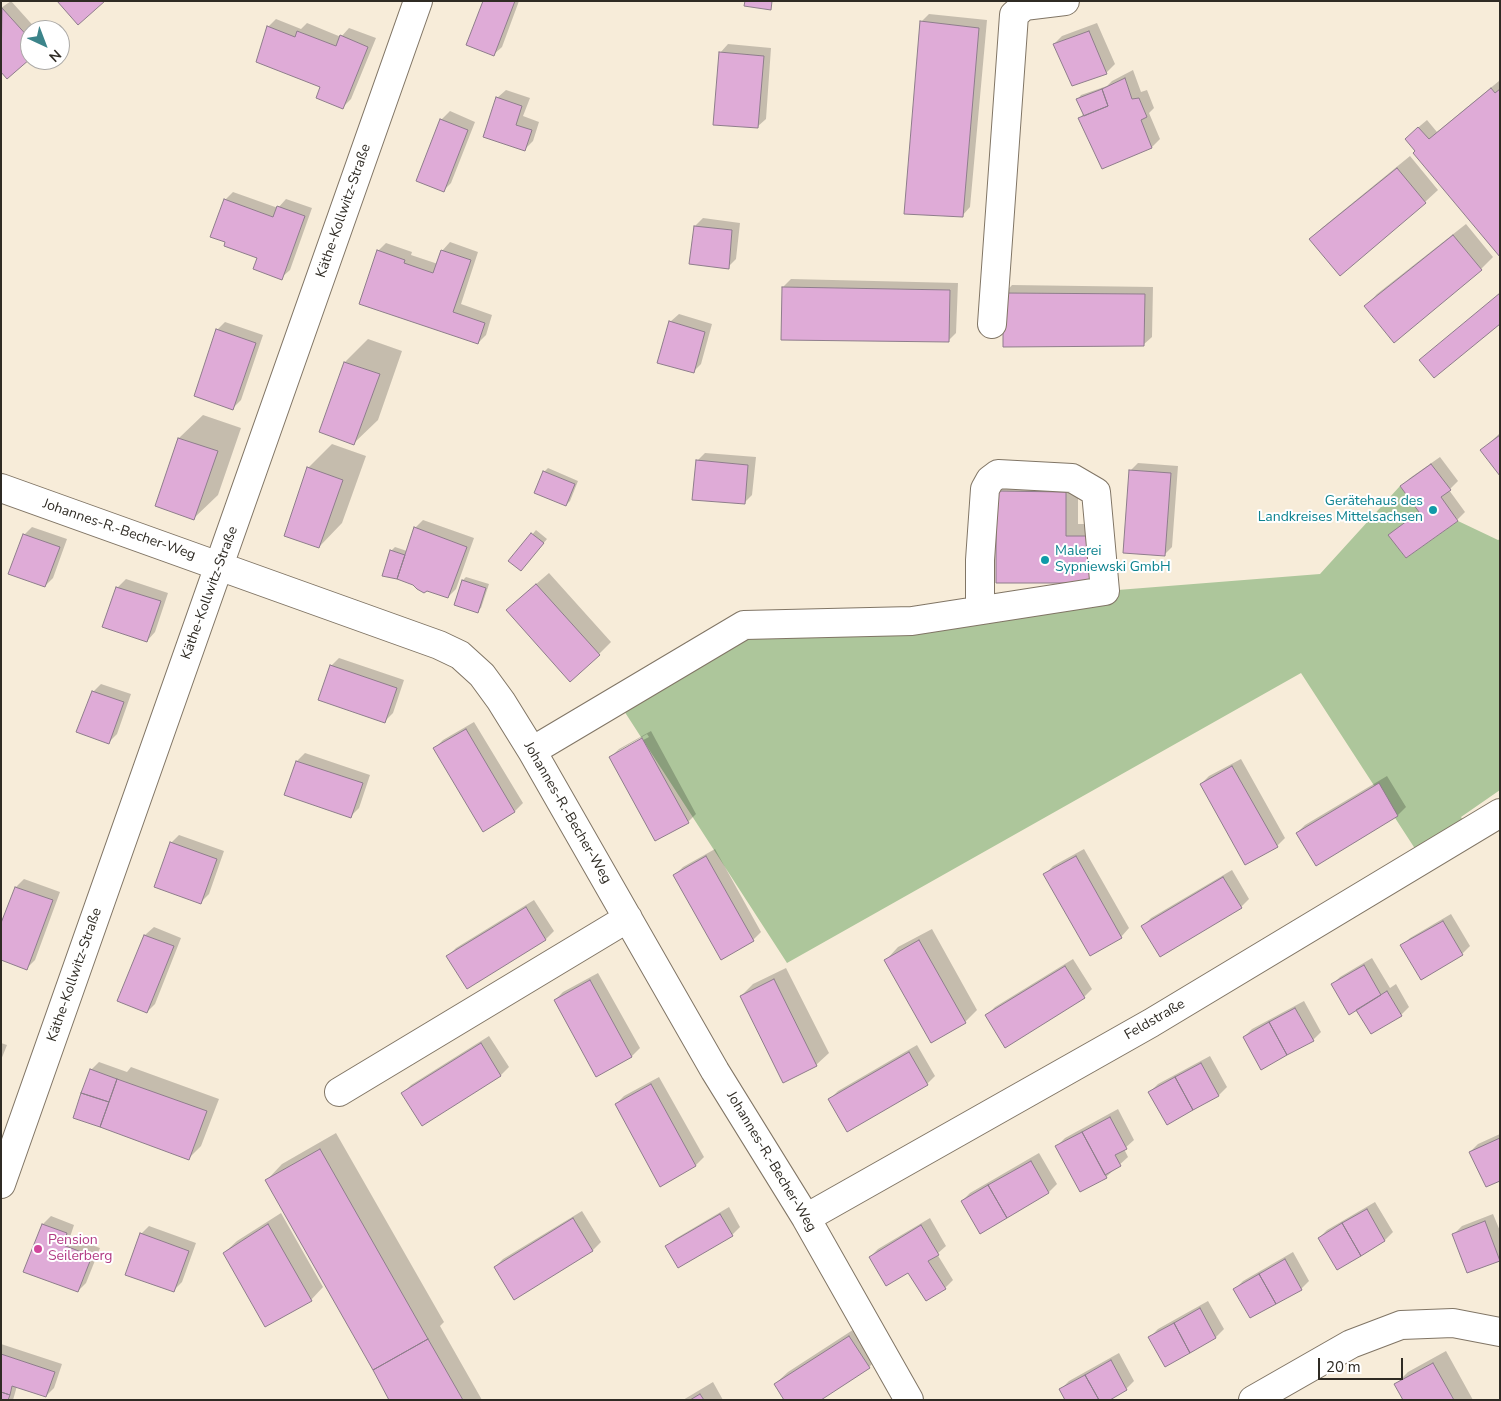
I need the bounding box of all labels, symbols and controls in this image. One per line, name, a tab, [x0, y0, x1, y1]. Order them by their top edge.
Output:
north arrow	[20, 20, 70, 70]
text: N	[45, 45, 65, 66]
street label: Käthe-Kollwitz-Straße	[313, 142, 375, 280]
place label: Gerätehaus des Landkreises Mittelsachsen	[1258, 494, 1423, 526]
street label: Johannes-R.-Becher-Weg	[40, 496, 198, 564]
marker: Gerätehaus des Landkreises Mittelsachsen	[1427, 504, 1439, 516]
street label: Käthe-Kollwitz-Straße	[178, 524, 242, 662]
place label: Malerei Sypniewski GmbH	[1055, 544, 1171, 576]
marker: Malerei Sypniewski GmbH	[1039, 554, 1051, 566]
street label: Johannes-R.-Becher-Weg	[520, 739, 614, 887]
street label: Käthe-Kollwitz-Straße	[44, 906, 106, 1044]
street label: Feldstraße	[1122, 996, 1188, 1044]
street label: Johannes-R.-Becher-Weg	[722, 1089, 820, 1235]
place label: Pension Seilerberg	[48, 1233, 113, 1266]
marker: Pension Seilerberg	[32, 1243, 44, 1255]
scale bar	[1321, 1348, 1406, 1380]
text: 20 m	[1326, 1357, 1361, 1377]

